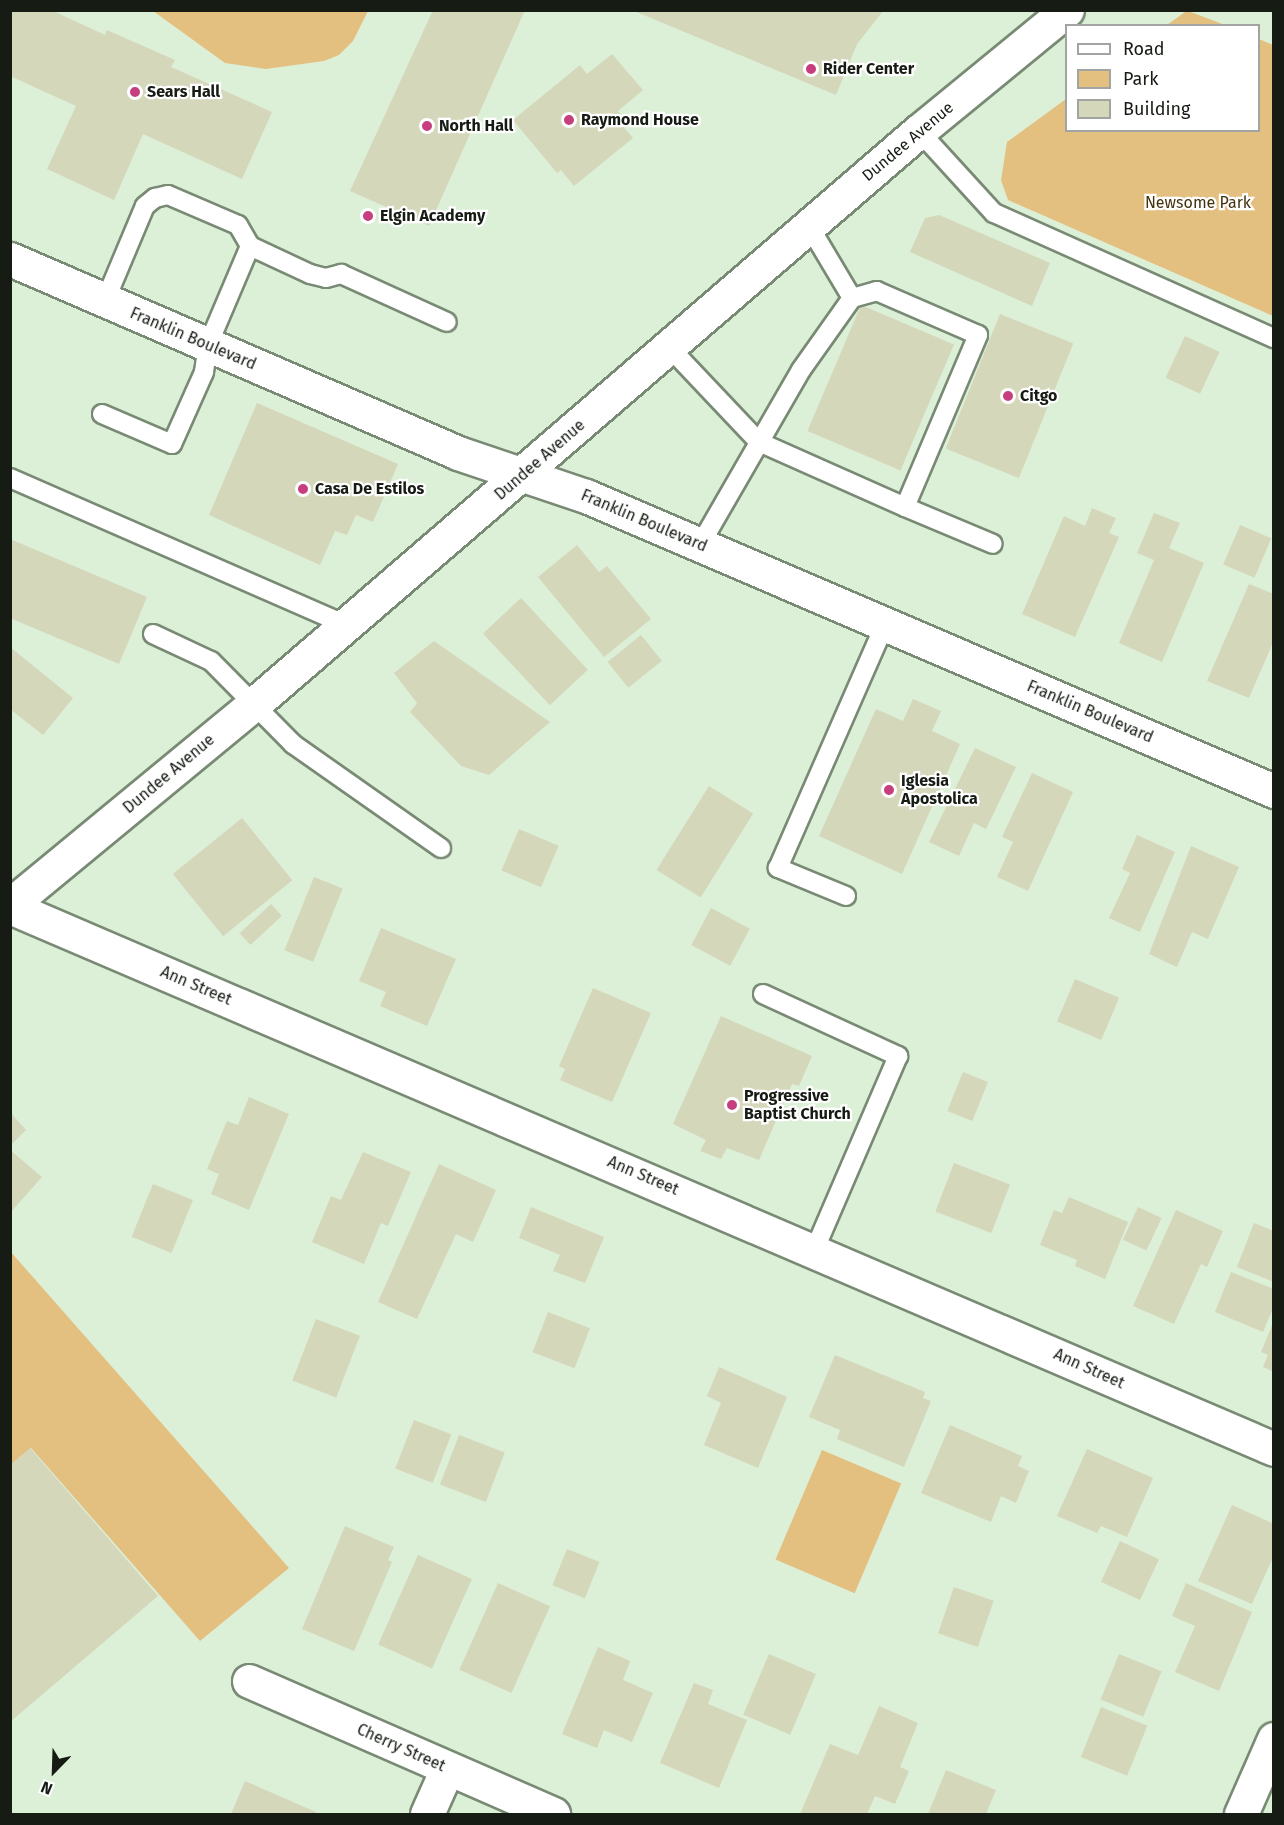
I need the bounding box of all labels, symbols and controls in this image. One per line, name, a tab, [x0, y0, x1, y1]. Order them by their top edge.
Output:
legend	[1065, 24, 1260, 132]
text: Road	[1123, 38, 1165, 60]
place label: Rider Center	[823, 59, 914, 79]
marker: Rider Center	[804, 62, 818, 76]
text: Park	[1123, 68, 1158, 90]
place label: Sears Hall	[147, 82, 220, 102]
marker: Sears Hall	[128, 85, 142, 99]
street label: Dundee Avenue	[858, 98, 958, 186]
text: Building	[1123, 98, 1190, 120]
place label: Raymond House	[581, 110, 699, 130]
marker: Raymond House	[562, 113, 576, 127]
place label: North Hall	[439, 116, 513, 136]
marker: North Hall	[420, 119, 434, 133]
park label: Newsome Park	[1145, 193, 1251, 213]
place label: Elgin Academy	[380, 206, 485, 226]
marker: Elgin Academy	[361, 209, 375, 223]
street label: Franklin Boulevard	[127, 304, 259, 374]
place label: Citgo	[1020, 386, 1057, 406]
marker: Citgo	[1001, 389, 1015, 403]
street label: Dundee Avenue	[491, 416, 589, 504]
place label: Casa De Estilos	[315, 479, 424, 499]
marker: Casa De Estilos	[296, 482, 310, 496]
street label: Franklin Boulevard	[578, 486, 710, 556]
street label: Franklin Boulevard	[1024, 677, 1156, 747]
street label: Dundee Avenue	[119, 730, 219, 818]
place label: Iglesia Apostolica	[901, 771, 978, 809]
marker: Iglesia Apostolica	[882, 783, 896, 797]
street label: Ann Street	[157, 962, 235, 1010]
place label: Progressive Baptist Church	[744, 1086, 851, 1124]
marker: Progressive Baptist Church	[725, 1098, 739, 1112]
street label: Ann Street	[604, 1152, 682, 1200]
street label: Ann Street	[1051, 1345, 1127, 1393]
street label: Cherry Street	[354, 1720, 448, 1776]
north arrow	[24, 1741, 84, 1801]
text: N	[38, 1777, 55, 1799]

